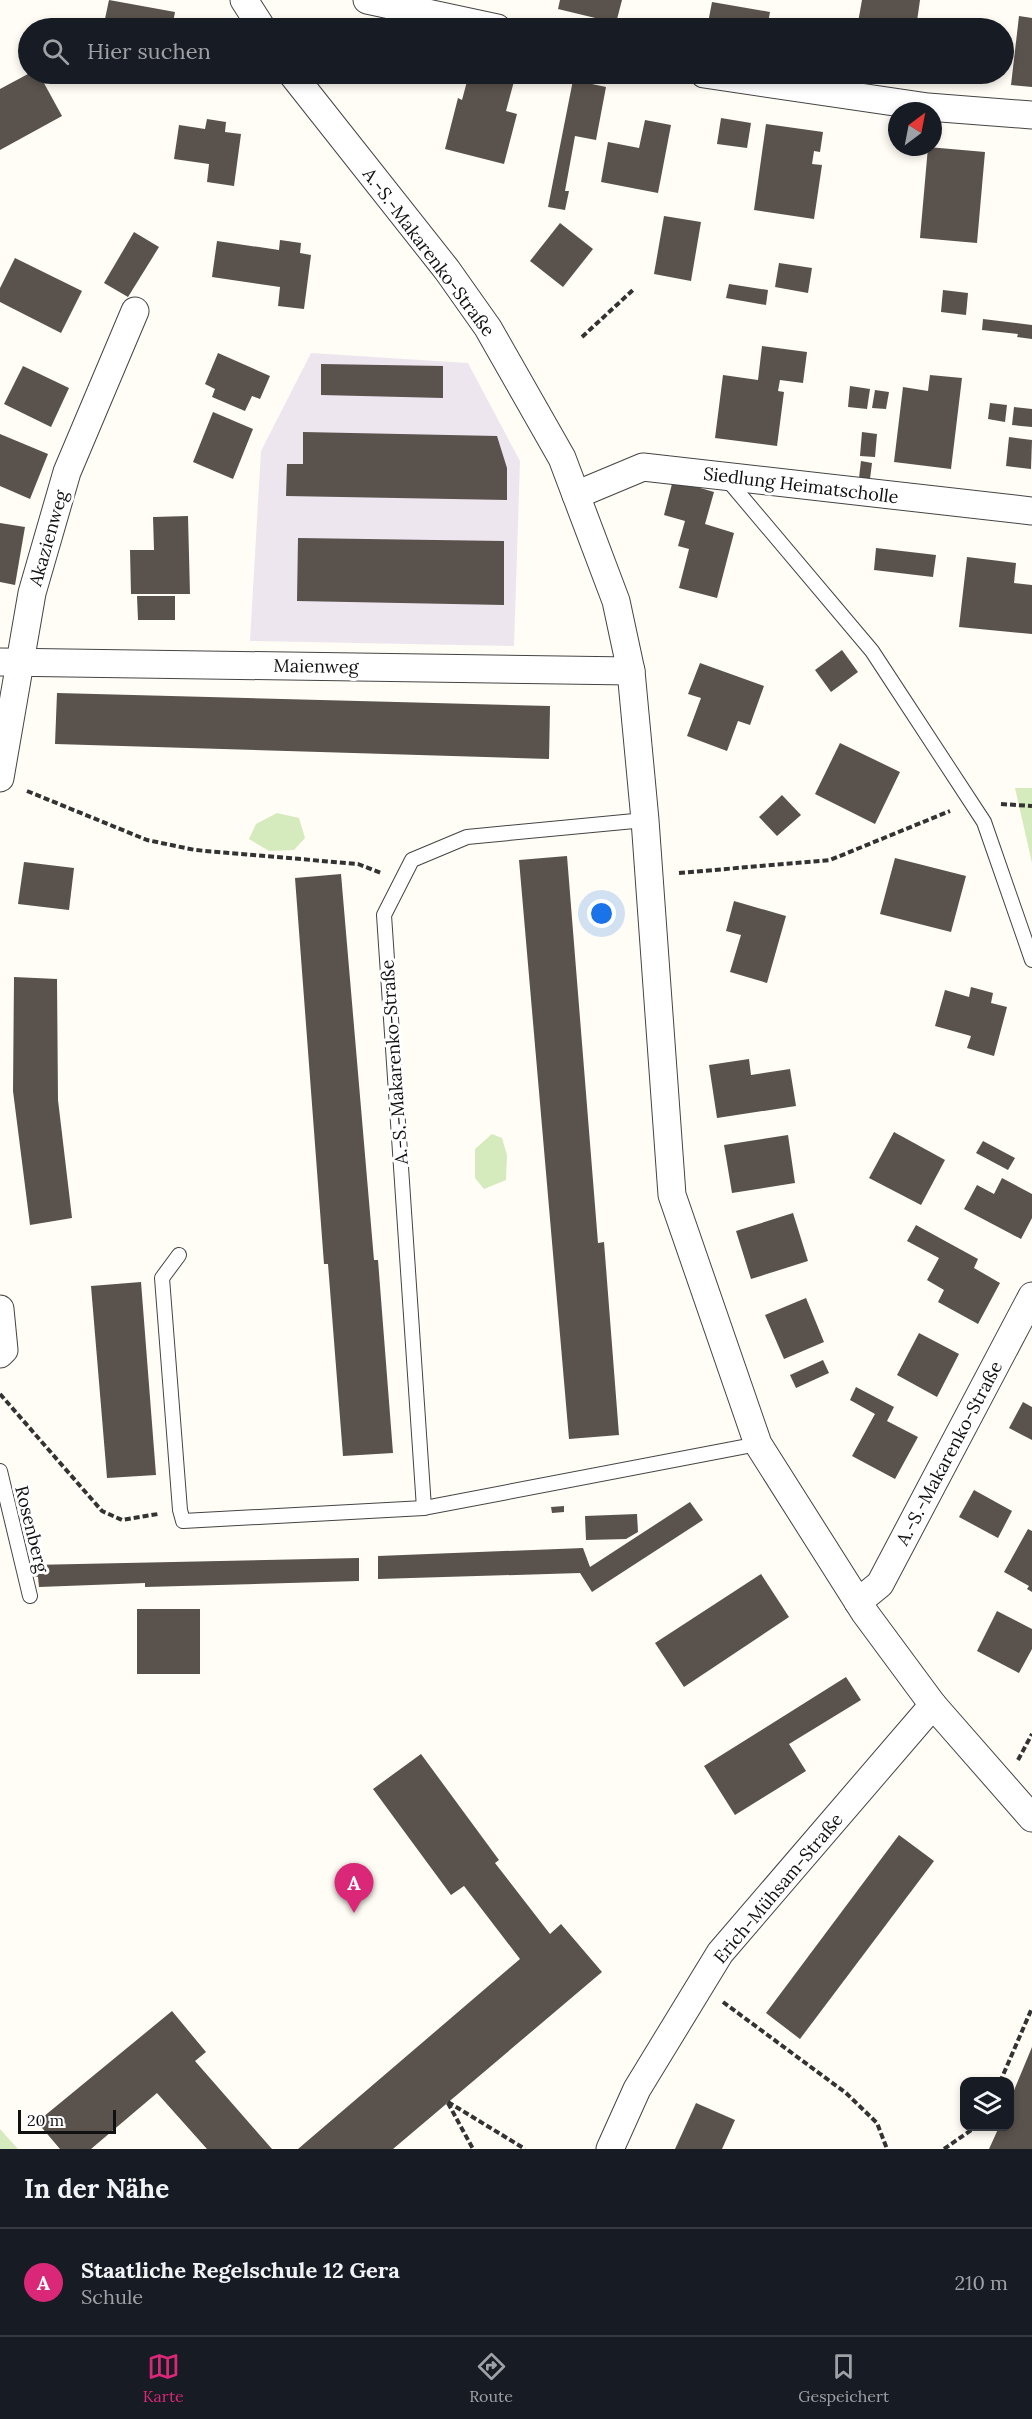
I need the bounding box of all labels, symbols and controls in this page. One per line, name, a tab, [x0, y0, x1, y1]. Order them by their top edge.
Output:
search box	[18, 18, 1014, 84]
icon: search	[39, 35, 72, 68]
text: Hier suchen	[87, 37, 211, 65]
north arrow	[888, 102, 942, 156]
street label: A.-S.-Makarenko-Straße	[357, 162, 500, 341]
street label: Siedlung Heimatscholle	[702, 462, 900, 508]
street label: Akazienweg	[23, 486, 73, 590]
street label: Maienweg	[273, 654, 360, 678]
your location	[587, 899, 616, 928]
street label: A.-S.-Makarenko-Straße	[375, 959, 413, 1166]
street label: A.-S.-Makarenko-Straße	[890, 1357, 1007, 1550]
street label: Rosenberg	[10, 1483, 54, 1576]
street label: Erich-Mühsam-Straße	[708, 1808, 848, 1968]
pin: A	[334, 1864, 374, 1913]
map controls	[960, 2077, 1014, 2131]
button: layers	[960, 2077, 1014, 2131]
scale bar	[18, 2107, 116, 2134]
text: 20 m	[27, 2110, 64, 2130]
text: In der Nähe	[24, 2172, 169, 2205]
text: Staatliche Regelschule 12 Gera	[81, 2256, 400, 2284]
text: A	[37, 2270, 50, 2295]
text: 210 m	[954, 2270, 1008, 2295]
text: Schule	[81, 2284, 143, 2309]
tab: Karte	[143, 2350, 184, 2406]
tab: Route	[469, 2350, 513, 2406]
tab: Gespeichert	[798, 2350, 889, 2406]

